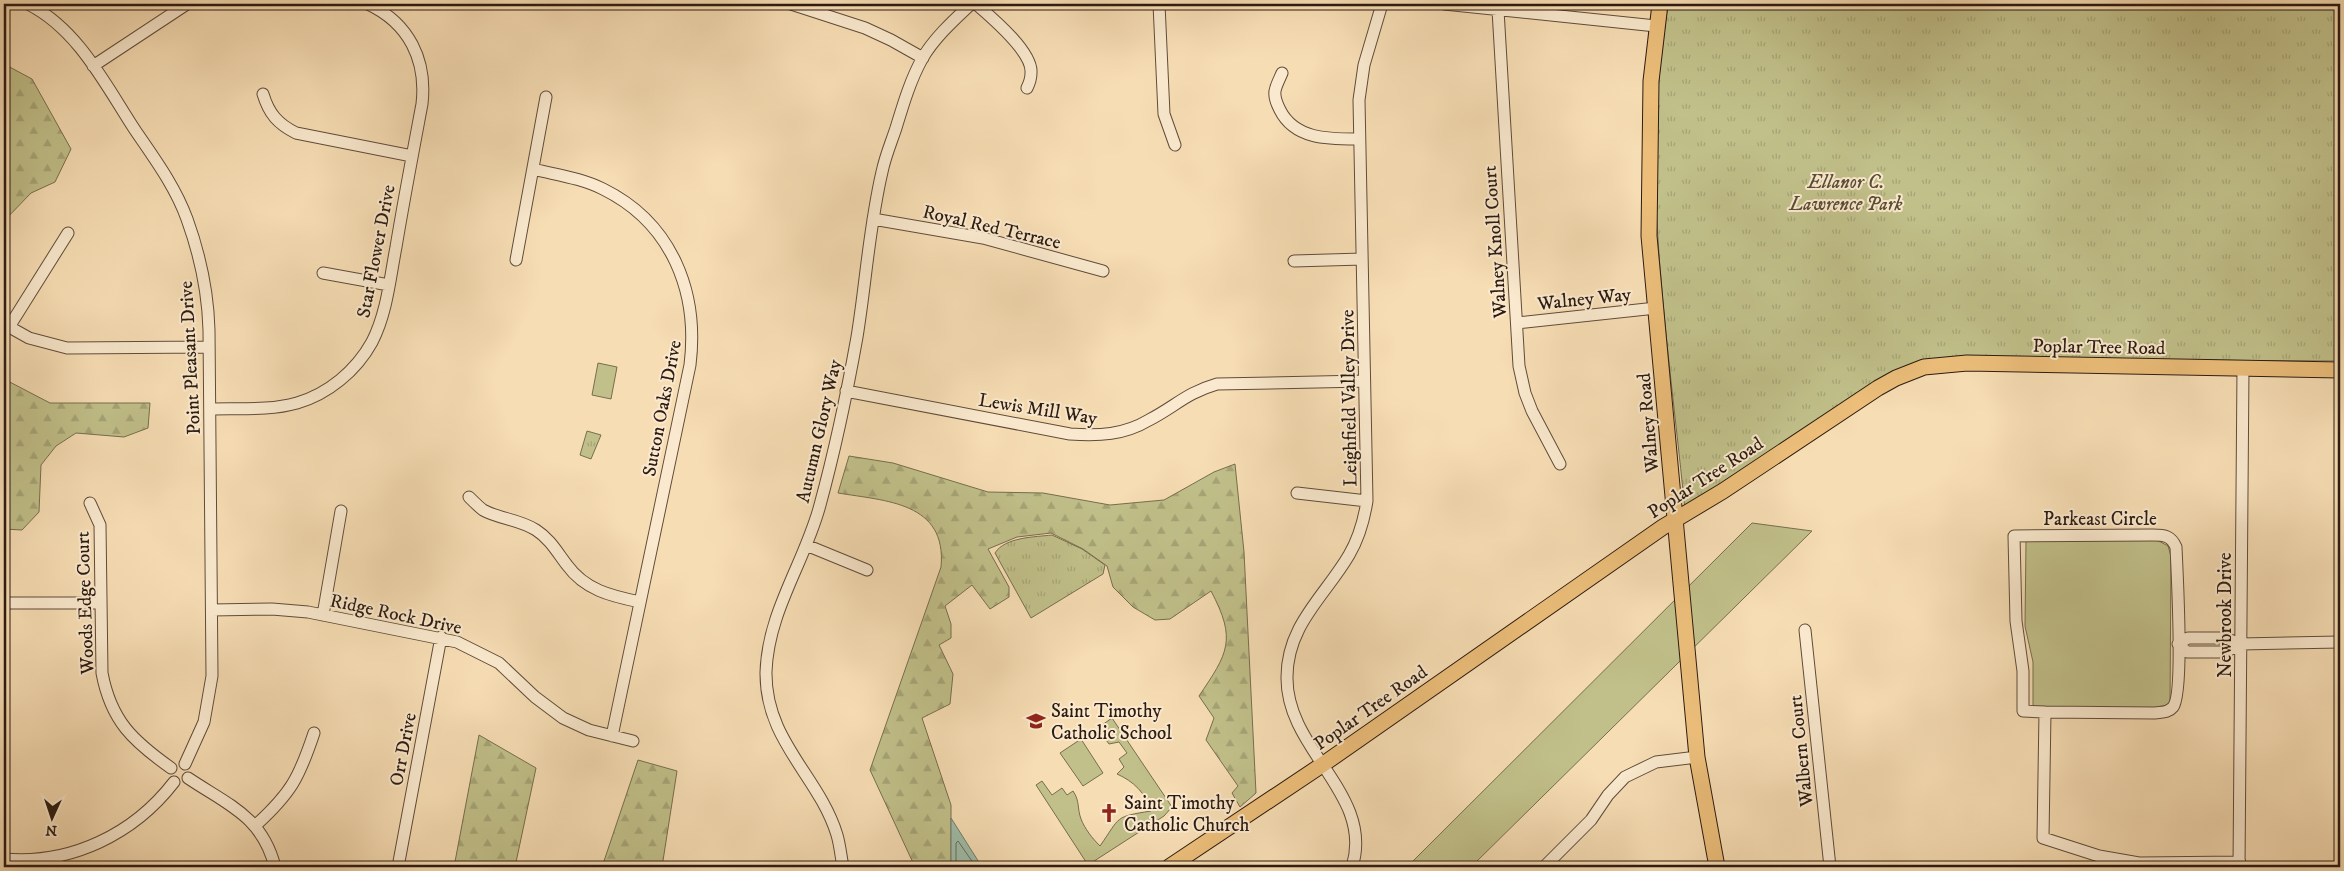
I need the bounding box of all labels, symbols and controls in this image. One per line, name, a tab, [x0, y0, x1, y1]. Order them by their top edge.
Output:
street label: Walney Knoll Court	[1479, 165, 1512, 320]
park label: Ellanor C. Lawrence Park	[1789, 171, 1902, 216]
street label: Star Flower Drive	[352, 183, 401, 320]
street label: Royal Red Terrace	[920, 200, 1063, 255]
street label: Point Pleasant Drive	[175, 280, 206, 435]
street label: Walney Way	[1535, 283, 1633, 316]
street label: Leighfield Valley Drive	[1336, 309, 1363, 487]
street label: Poplar Tree Road	[2032, 335, 2166, 360]
street label: Sutton Oaks Drive	[638, 338, 687, 478]
street label: Autumn Glory Way	[792, 357, 847, 505]
street label: Walney Road	[1633, 371, 1664, 475]
street label: Lewis Mill Way	[977, 389, 1100, 430]
street label: Poplar Tree Road	[1644, 432, 1768, 524]
street label: Parkeast Circle	[2043, 508, 2157, 531]
street label: Woods Edge Court	[72, 531, 100, 676]
street label: Newbrook Drive	[2214, 552, 2237, 678]
street label: Ridge Rock Drive	[328, 589, 464, 640]
street label: Poplar Tree Road	[1310, 660, 1432, 756]
street label: Walbern Court	[1784, 694, 1819, 809]
place label: Saint Timothy Catholic School	[1051, 700, 1172, 745]
school or university icon: Saint Timothy Catholic School	[1025, 710, 1047, 732]
street label: Orr Drive	[385, 711, 422, 788]
place label: Saint Timothy Catholic Church	[1124, 792, 1250, 837]
north arrow	[28, 794, 78, 844]
church icon: Saint Timothy Catholic Church	[1098, 802, 1120, 824]
text: N	[45, 821, 58, 839]

